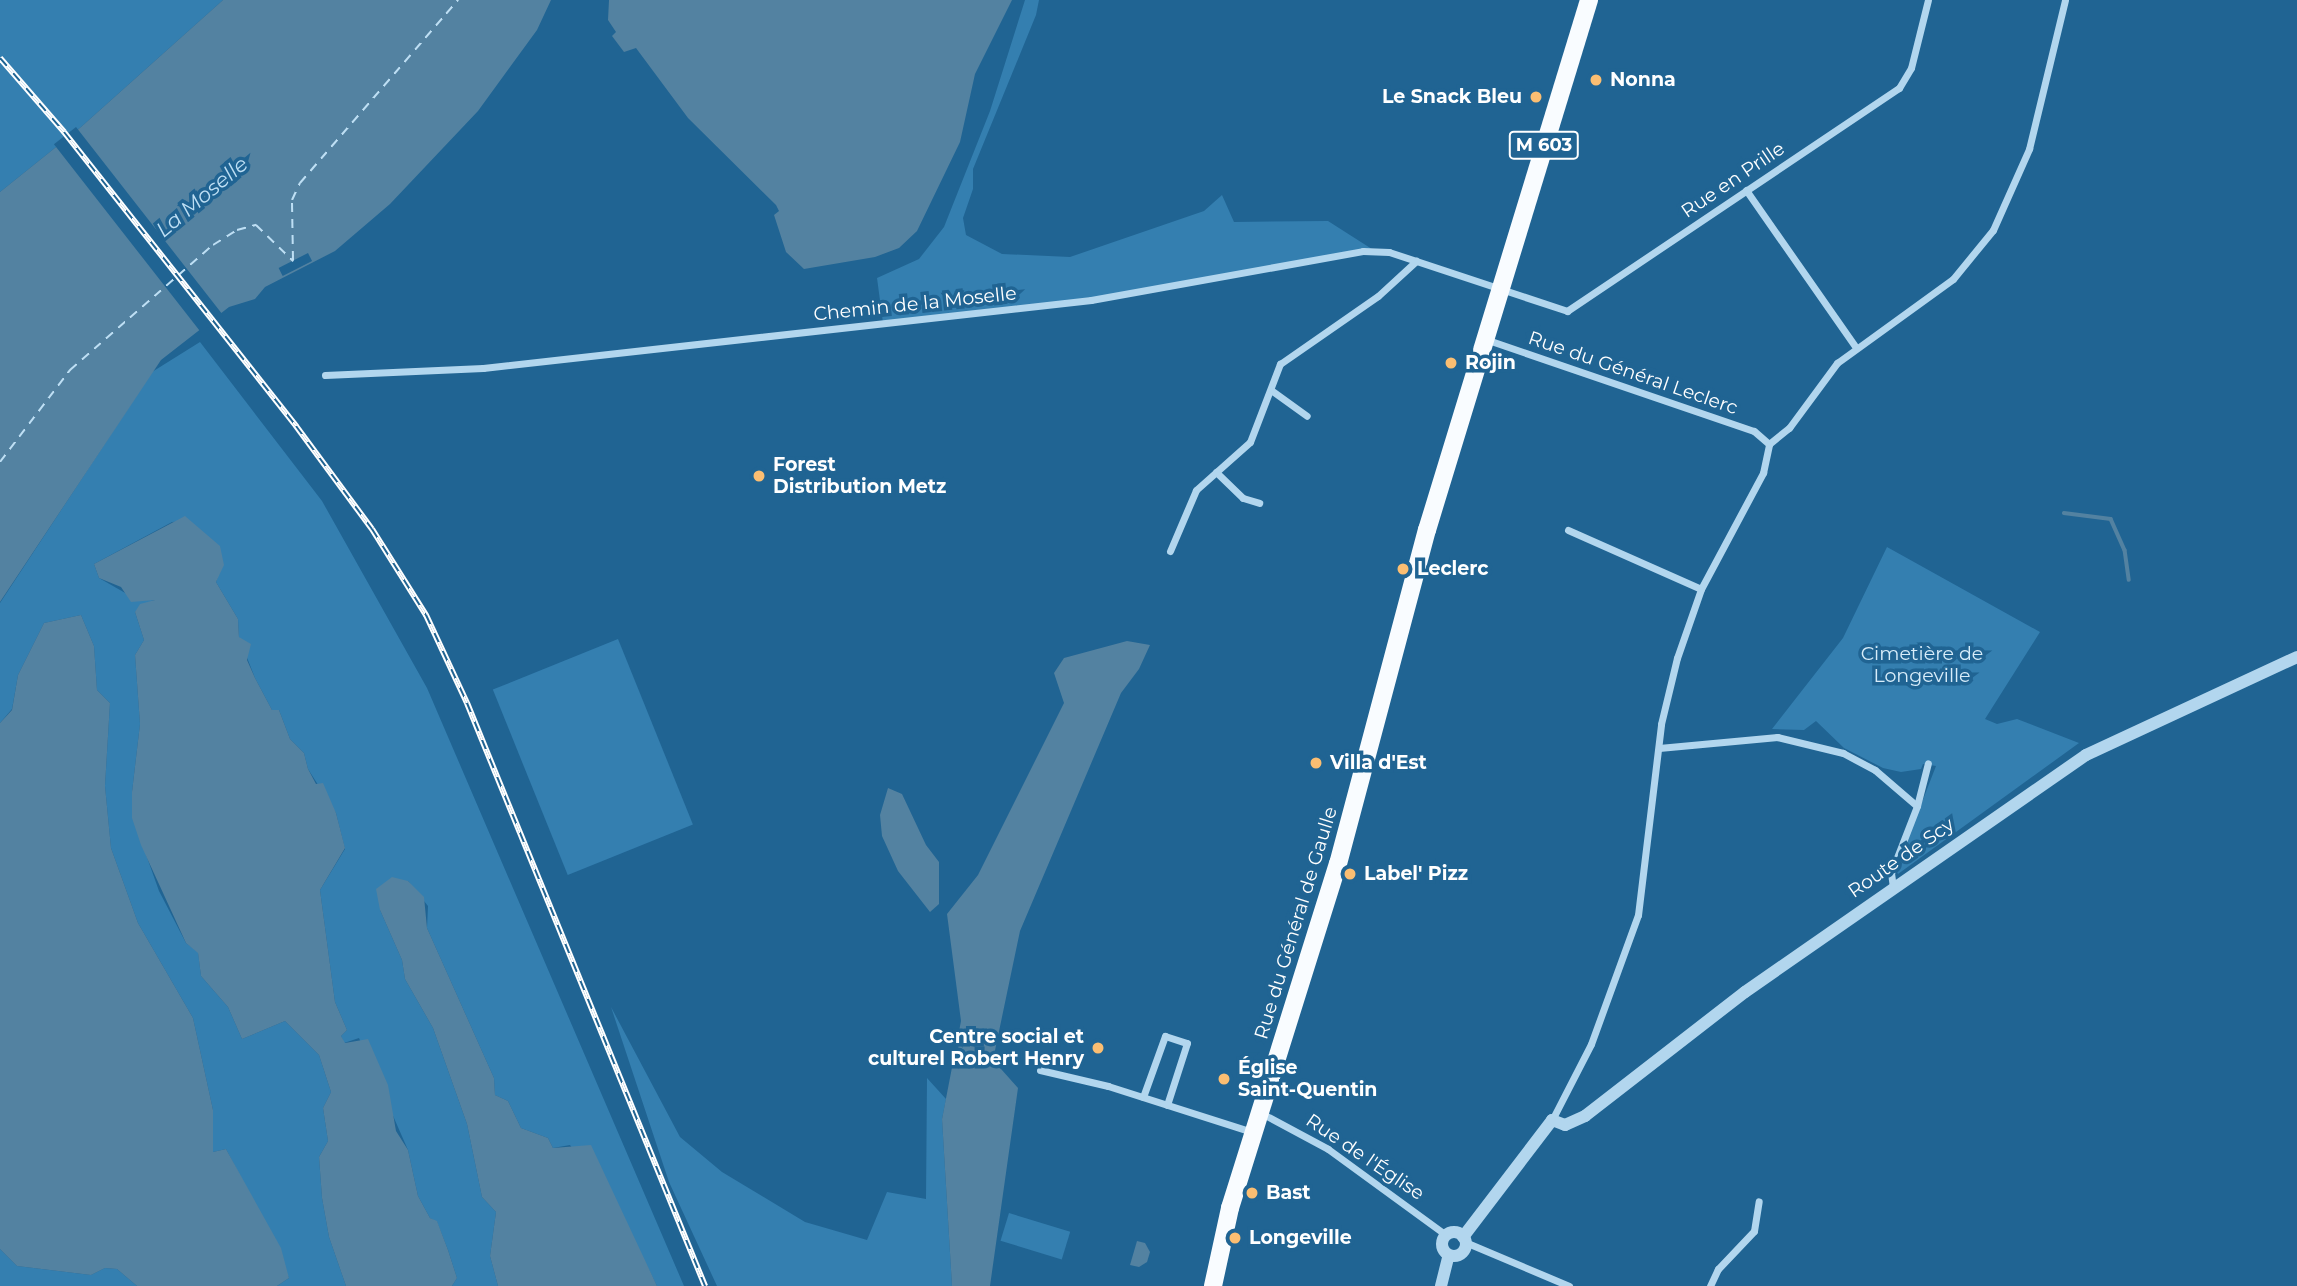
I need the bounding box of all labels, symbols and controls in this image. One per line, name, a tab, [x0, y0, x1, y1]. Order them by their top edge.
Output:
place label: Nonna	[1610, 69, 1676, 91]
marker: Nonna	[1588, 72, 1604, 88]
place label: Le Snack Bleu	[1382, 86, 1522, 108]
marker: Le Snack Bleu	[1528, 89, 1544, 105]
road number: M 603	[1507, 130, 1581, 160]
street label: Rue en Prille	[1677, 137, 1789, 223]
water label: La Moselle	[151, 151, 253, 243]
street label: Chemin de la Moselle	[812, 282, 1018, 326]
street label: Rue du Général Leclerc	[1525, 326, 1741, 420]
place label: Rojin	[1465, 352, 1516, 374]
marker: Rojin	[1443, 355, 1459, 371]
place label: Forest Distribution Metz	[773, 454, 946, 498]
marker: Forest Distribution Metz	[751, 468, 767, 484]
place label: Leclerc	[1417, 558, 1489, 580]
marker: Leclerc	[1395, 561, 1411, 577]
park label: Cimetière de Longeville	[1861, 643, 1983, 687]
place label: Villa d'Est	[1330, 752, 1427, 774]
marker: Villa d'Est	[1308, 755, 1324, 771]
street label: Rue du Général de Gaulle	[1250, 804, 1342, 1042]
street label: Route de Scy	[1844, 813, 1958, 903]
place label: Label' Pizz	[1364, 863, 1468, 885]
marker: Label' Pizz	[1342, 866, 1358, 882]
place label: Centre social et culturel Robert Henry	[868, 1026, 1084, 1070]
marker: Centre social et culturel Robert Henry	[1090, 1040, 1106, 1056]
place label: Église Saint-Quentin	[1238, 1057, 1377, 1101]
marker: Église Saint-Quentin	[1216, 1071, 1232, 1087]
street label: Rue de l'Église	[1302, 1109, 1428, 1205]
place label: Bast	[1266, 1182, 1311, 1204]
marker: Bast	[1244, 1185, 1260, 1201]
place label: Longeville	[1249, 1227, 1352, 1249]
marker: Longeville	[1227, 1230, 1243, 1246]

